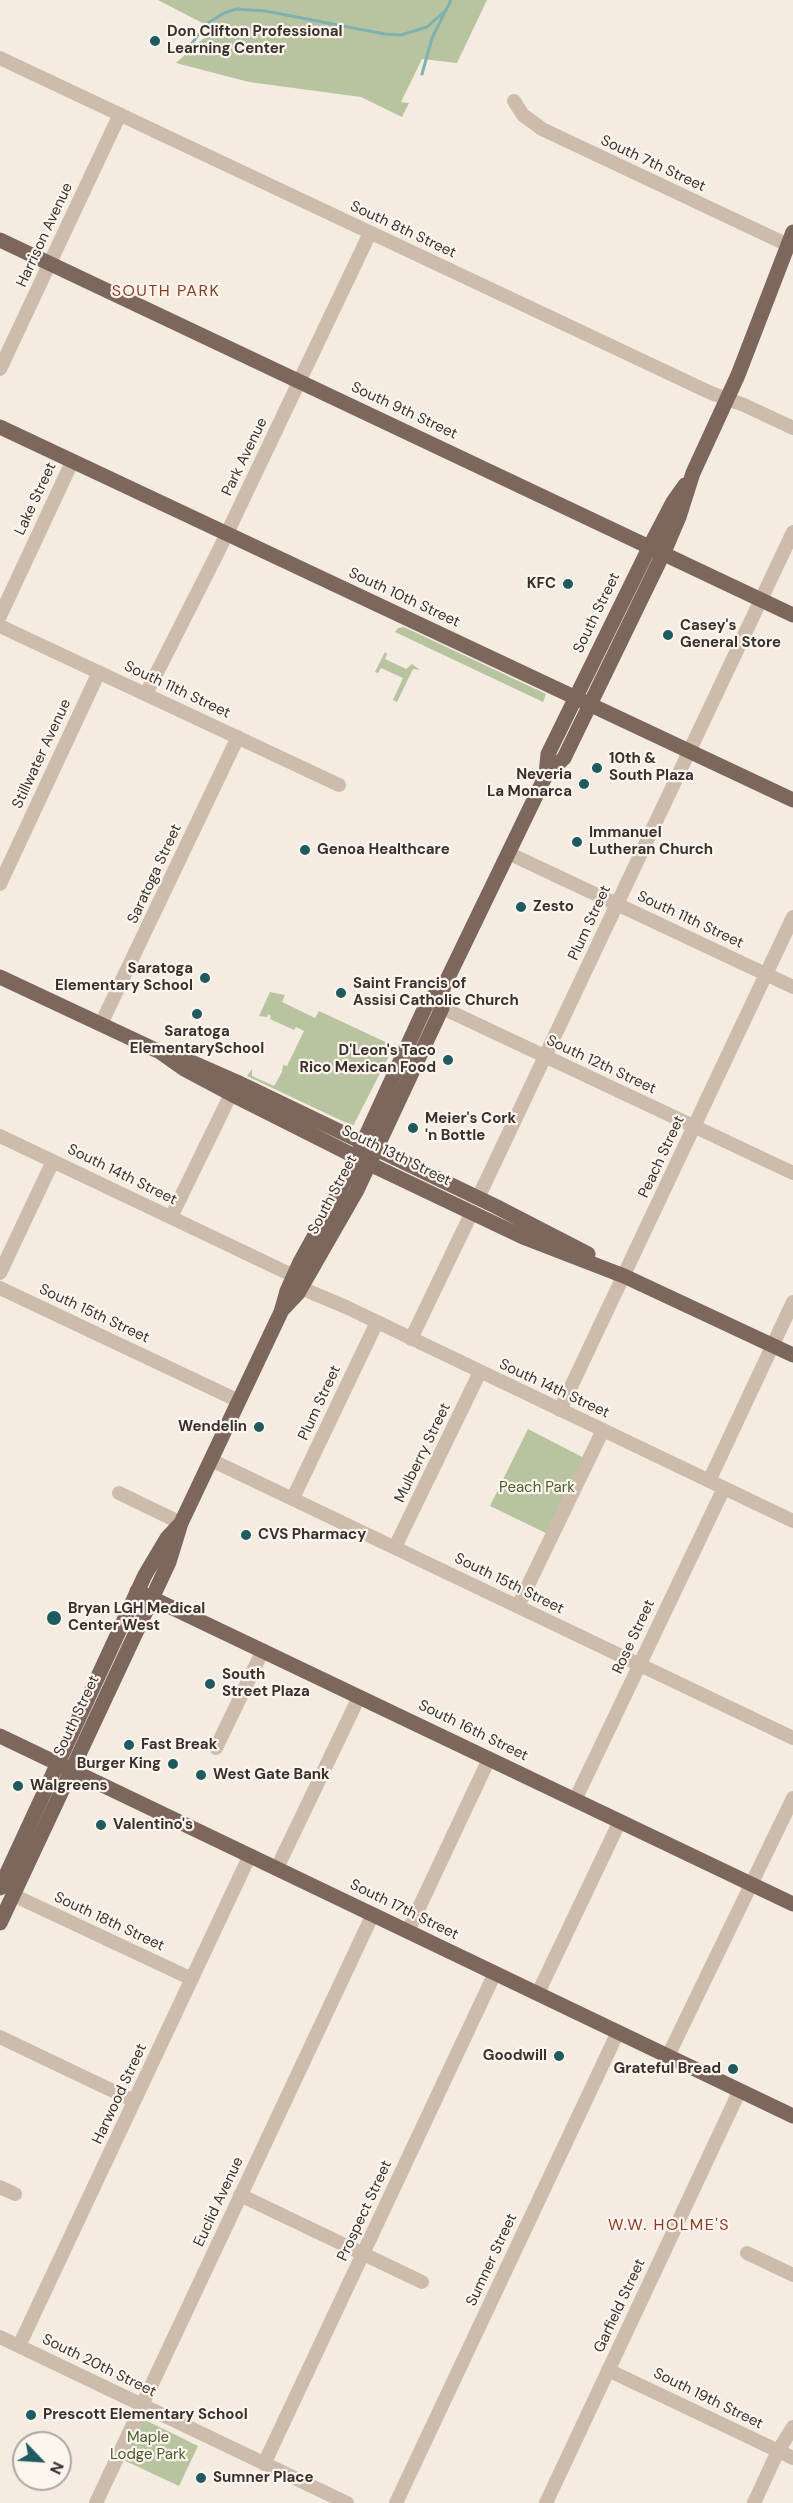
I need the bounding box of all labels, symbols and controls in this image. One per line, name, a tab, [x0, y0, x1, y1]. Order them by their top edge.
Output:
place label: Don Clifton Professional Learning Center	[167, 23, 342, 58]
marker: Don Clifton Professional Learning Center	[148, 34, 162, 48]
street label: South 7th Street	[598, 132, 708, 196]
street label: Harrison Avenue	[13, 180, 77, 290]
street label: South 8th Street	[347, 198, 459, 262]
district label: SOUTH PARK	[112, 282, 220, 302]
street label: South 9th Street	[348, 379, 460, 443]
street label: Park Avenue	[218, 415, 272, 499]
street label: Lake Street	[11, 460, 61, 538]
street label: South 10th Street	[346, 564, 462, 632]
street label: South Street	[570, 570, 624, 656]
place label: KFC	[527, 575, 556, 593]
marker: KFC	[561, 577, 575, 591]
place label: Casey's General Store	[680, 617, 781, 652]
marker: Casey's General Store	[661, 628, 675, 642]
street label: South 11th Street	[121, 658, 233, 722]
street label: Stillwater Avenue	[9, 696, 75, 812]
place label: 10th & South Plaza	[609, 750, 694, 785]
marker: 10th & South Plaza	[590, 761, 604, 775]
place label: Neveria La Monarca	[487, 766, 572, 801]
marker: Neveria La Monarca	[577, 777, 591, 791]
street label: Saratoga Street	[124, 821, 186, 927]
place label: Immanuel Lutheran Church	[589, 824, 713, 859]
marker: Immanuel Lutheran Church	[570, 835, 584, 849]
place label: Genoa Healthcare	[317, 841, 450, 859]
marker: Genoa Healthcare	[298, 843, 312, 857]
street label: Plum Street	[565, 883, 615, 963]
street label: South 11th Street	[634, 888, 746, 952]
place label: Zesto	[533, 898, 574, 916]
marker: Zesto	[514, 900, 528, 914]
place label: Saratoga Elementary School	[55, 960, 193, 995]
marker: Saratoga Elementary School	[198, 971, 212, 985]
place label: Saint Francis of Assisi Catholic Church	[353, 975, 519, 1010]
marker: Saint Francis of Assisi Catholic Church	[334, 986, 348, 1000]
marker: Saratoga ElementarySchool	[190, 1007, 204, 1021]
place label: Saratoga ElementarySchool	[130, 1023, 264, 1058]
street label: South 12th Street	[543, 1032, 659, 1098]
place label: D'Leon's Taco Rico Mexican Food	[299, 1042, 436, 1077]
marker: D'Leon's Taco Rico Mexican Food	[441, 1053, 455, 1067]
place label: Meier's Cork 'n Bottle	[425, 1110, 516, 1145]
street label: Peach Street	[635, 1113, 689, 1201]
marker: Meier's Cork 'n Bottle	[406, 1121, 420, 1135]
street label: South 13th Street	[338, 1122, 454, 1190]
street label: South 14th Street	[64, 1141, 180, 1209]
street label: South Street	[305, 1152, 361, 1238]
street label: South 15th Street	[36, 1281, 152, 1347]
street label: South 14th Street	[496, 1356, 612, 1422]
street label: Plum Street	[295, 1363, 345, 1443]
street label: Mulberry Street	[391, 1400, 455, 1506]
place label: Wendelin	[178, 1418, 247, 1436]
marker: Wendelin	[252, 1420, 266, 1434]
park label: Peach Park	[499, 1479, 575, 1497]
place label: CVS Pharmacy	[258, 1526, 366, 1544]
marker: CVS Pharmacy	[239, 1528, 253, 1542]
street label: South 15th Street	[451, 1550, 567, 1618]
street label: Rose Street	[609, 1597, 659, 1677]
place label: Bryan LGH Medical Center West	[68, 1600, 205, 1635]
marker: Bryan LGH Medical Center West	[45, 1609, 63, 1627]
place label: South Street Plaza	[222, 1666, 310, 1701]
street label: South Street	[50, 1673, 104, 1759]
marker: South Street Plaza	[203, 1677, 217, 1691]
street label: South 16th Street	[415, 1697, 531, 1765]
place label: Fast Break	[141, 1736, 217, 1754]
marker: Fast Break	[122, 1738, 136, 1752]
place label: Burger King	[77, 1755, 161, 1773]
marker: Burger King	[166, 1757, 180, 1771]
place label: West Gate Bank	[213, 1766, 330, 1784]
marker: West Gate Bank	[194, 1768, 208, 1782]
place label: Walgreens	[30, 1777, 107, 1795]
marker: Walgreens	[11, 1779, 25, 1793]
place label: Valentino's	[113, 1816, 193, 1834]
marker: Valentino's	[94, 1818, 108, 1832]
street label: South 17th Street	[347, 1876, 461, 1944]
street label: South 18th Street	[51, 1889, 167, 1955]
street label: Harwood Street	[89, 2041, 151, 2147]
place label: Goodwill	[483, 2047, 547, 2065]
marker: Goodwill	[552, 2049, 566, 2063]
place label: Grateful Bread	[614, 2060, 721, 2078]
marker: Grateful Bread	[726, 2062, 740, 2076]
street label: Euclid Avenue	[190, 2154, 248, 2250]
street label: Prospect Street	[334, 2158, 396, 2264]
street label: Sumner Street	[463, 2211, 521, 2309]
district label: W.W. HOLME'S	[608, 2216, 730, 2236]
street label: Garfield Street	[590, 2256, 650, 2356]
street label: South 20th Street	[39, 2331, 159, 2401]
street label: South 19th Street	[650, 2365, 766, 2433]
place label: Prescott Elementary School	[43, 2406, 248, 2424]
marker: Prescott Elementary School	[24, 2408, 38, 2422]
park label: Maple Lodge Park	[110, 2429, 186, 2464]
north arrow	[12, 2431, 72, 2491]
text: N	[45, 2458, 69, 2478]
place label: Sumner Place	[213, 2469, 313, 2487]
marker: Sumner Place	[194, 2471, 208, 2485]

